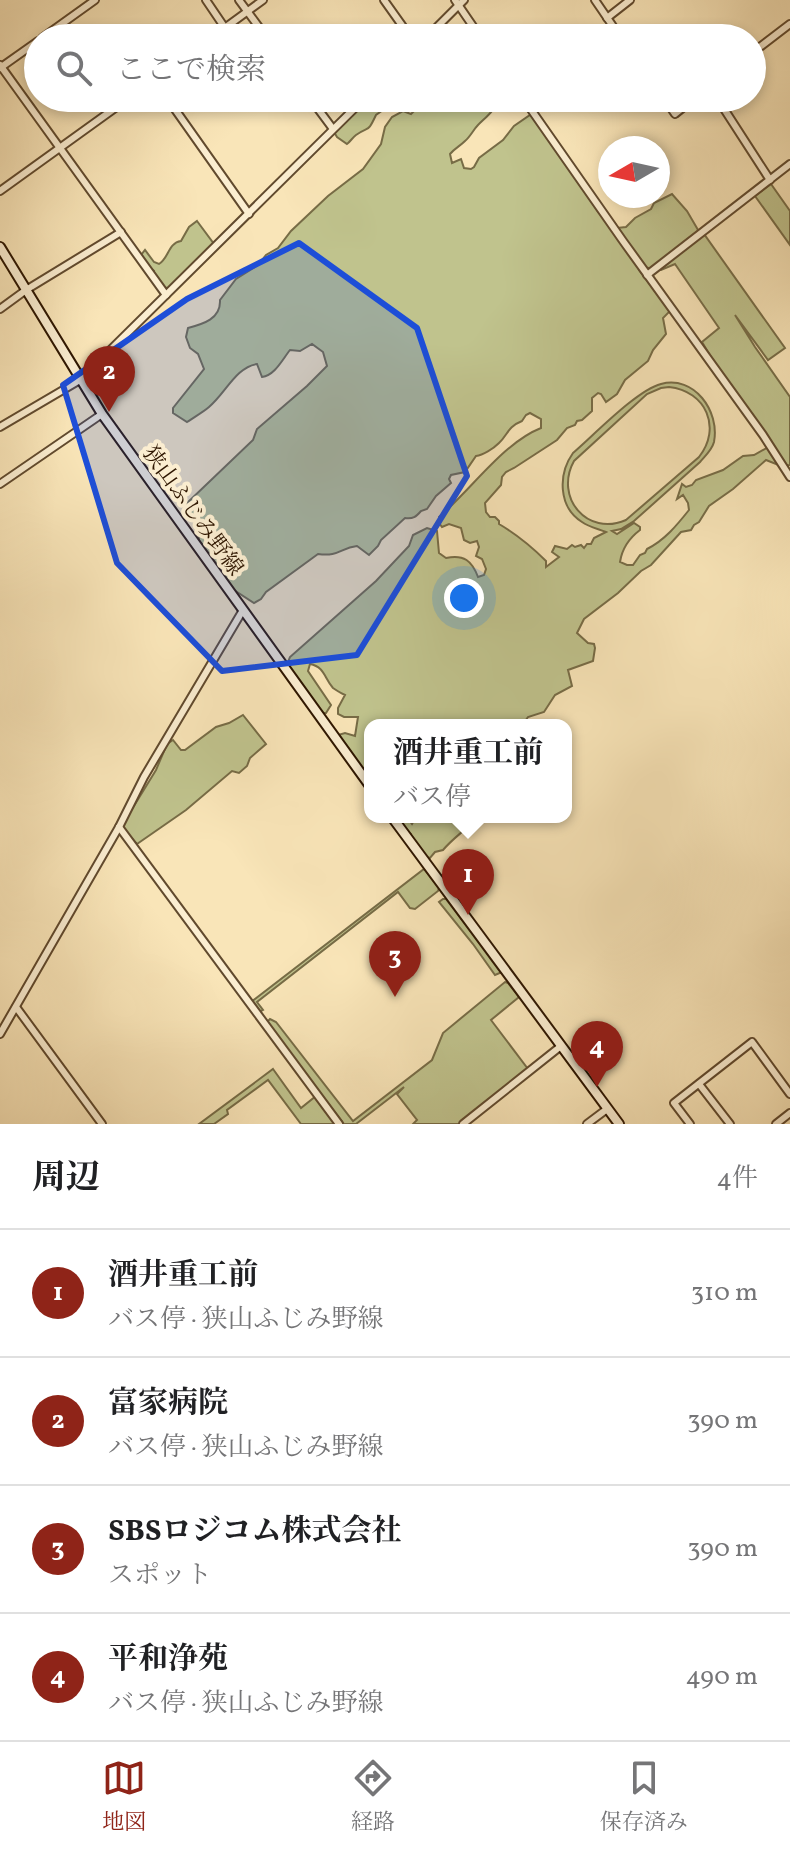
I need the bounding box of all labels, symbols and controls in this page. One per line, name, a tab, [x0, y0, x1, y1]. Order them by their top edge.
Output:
search box	[24, 24, 766, 112]
icon: search	[52, 46, 96, 90]
text: ここで検索	[116, 50, 266, 92]
north arrow	[598, 136, 670, 208]
pin: 2	[83, 346, 135, 412]
street label: 狭山ふじみ野線	[134, 440, 250, 583]
your location	[444, 578, 484, 618]
popup	[364, 719, 572, 823]
text: 酒井重工前	[393, 733, 543, 775]
text: バス停	[393, 780, 471, 816]
pin: 1	[442, 849, 494, 915]
pin: 3	[369, 931, 421, 997]
pin: 4	[571, 1021, 623, 1087]
text: 周辺	[32, 1156, 100, 1203]
text: 4件	[716, 1161, 758, 1197]
text: 酒井重工前	[108, 1255, 258, 1297]
text: 1	[53, 1275, 63, 1311]
text: 310 m	[691, 1275, 758, 1311]
text: バス停 · 狭山ふじみ野線	[108, 1302, 384, 1338]
text: 富家病院	[108, 1383, 228, 1425]
text: 2	[51, 1403, 65, 1439]
text: 390 m	[687, 1403, 758, 1439]
text: バス停 · 狭山ふじみ野線	[108, 1430, 384, 1466]
text: SBSロジコム株式会社	[108, 1511, 402, 1553]
text: 3	[51, 1531, 65, 1567]
text: 390 m	[687, 1531, 758, 1567]
text: スポット	[108, 1558, 212, 1594]
text: 平和浄苑	[108, 1639, 228, 1681]
text: 4	[50, 1659, 66, 1695]
text: 490 m	[685, 1659, 758, 1695]
text: バス停 · 狭山ふじみ野線	[108, 1686, 384, 1722]
tab: 地図	[102, 1756, 146, 1839]
tab: 経路	[351, 1756, 395, 1839]
tab: 保存済み	[600, 1756, 688, 1839]

